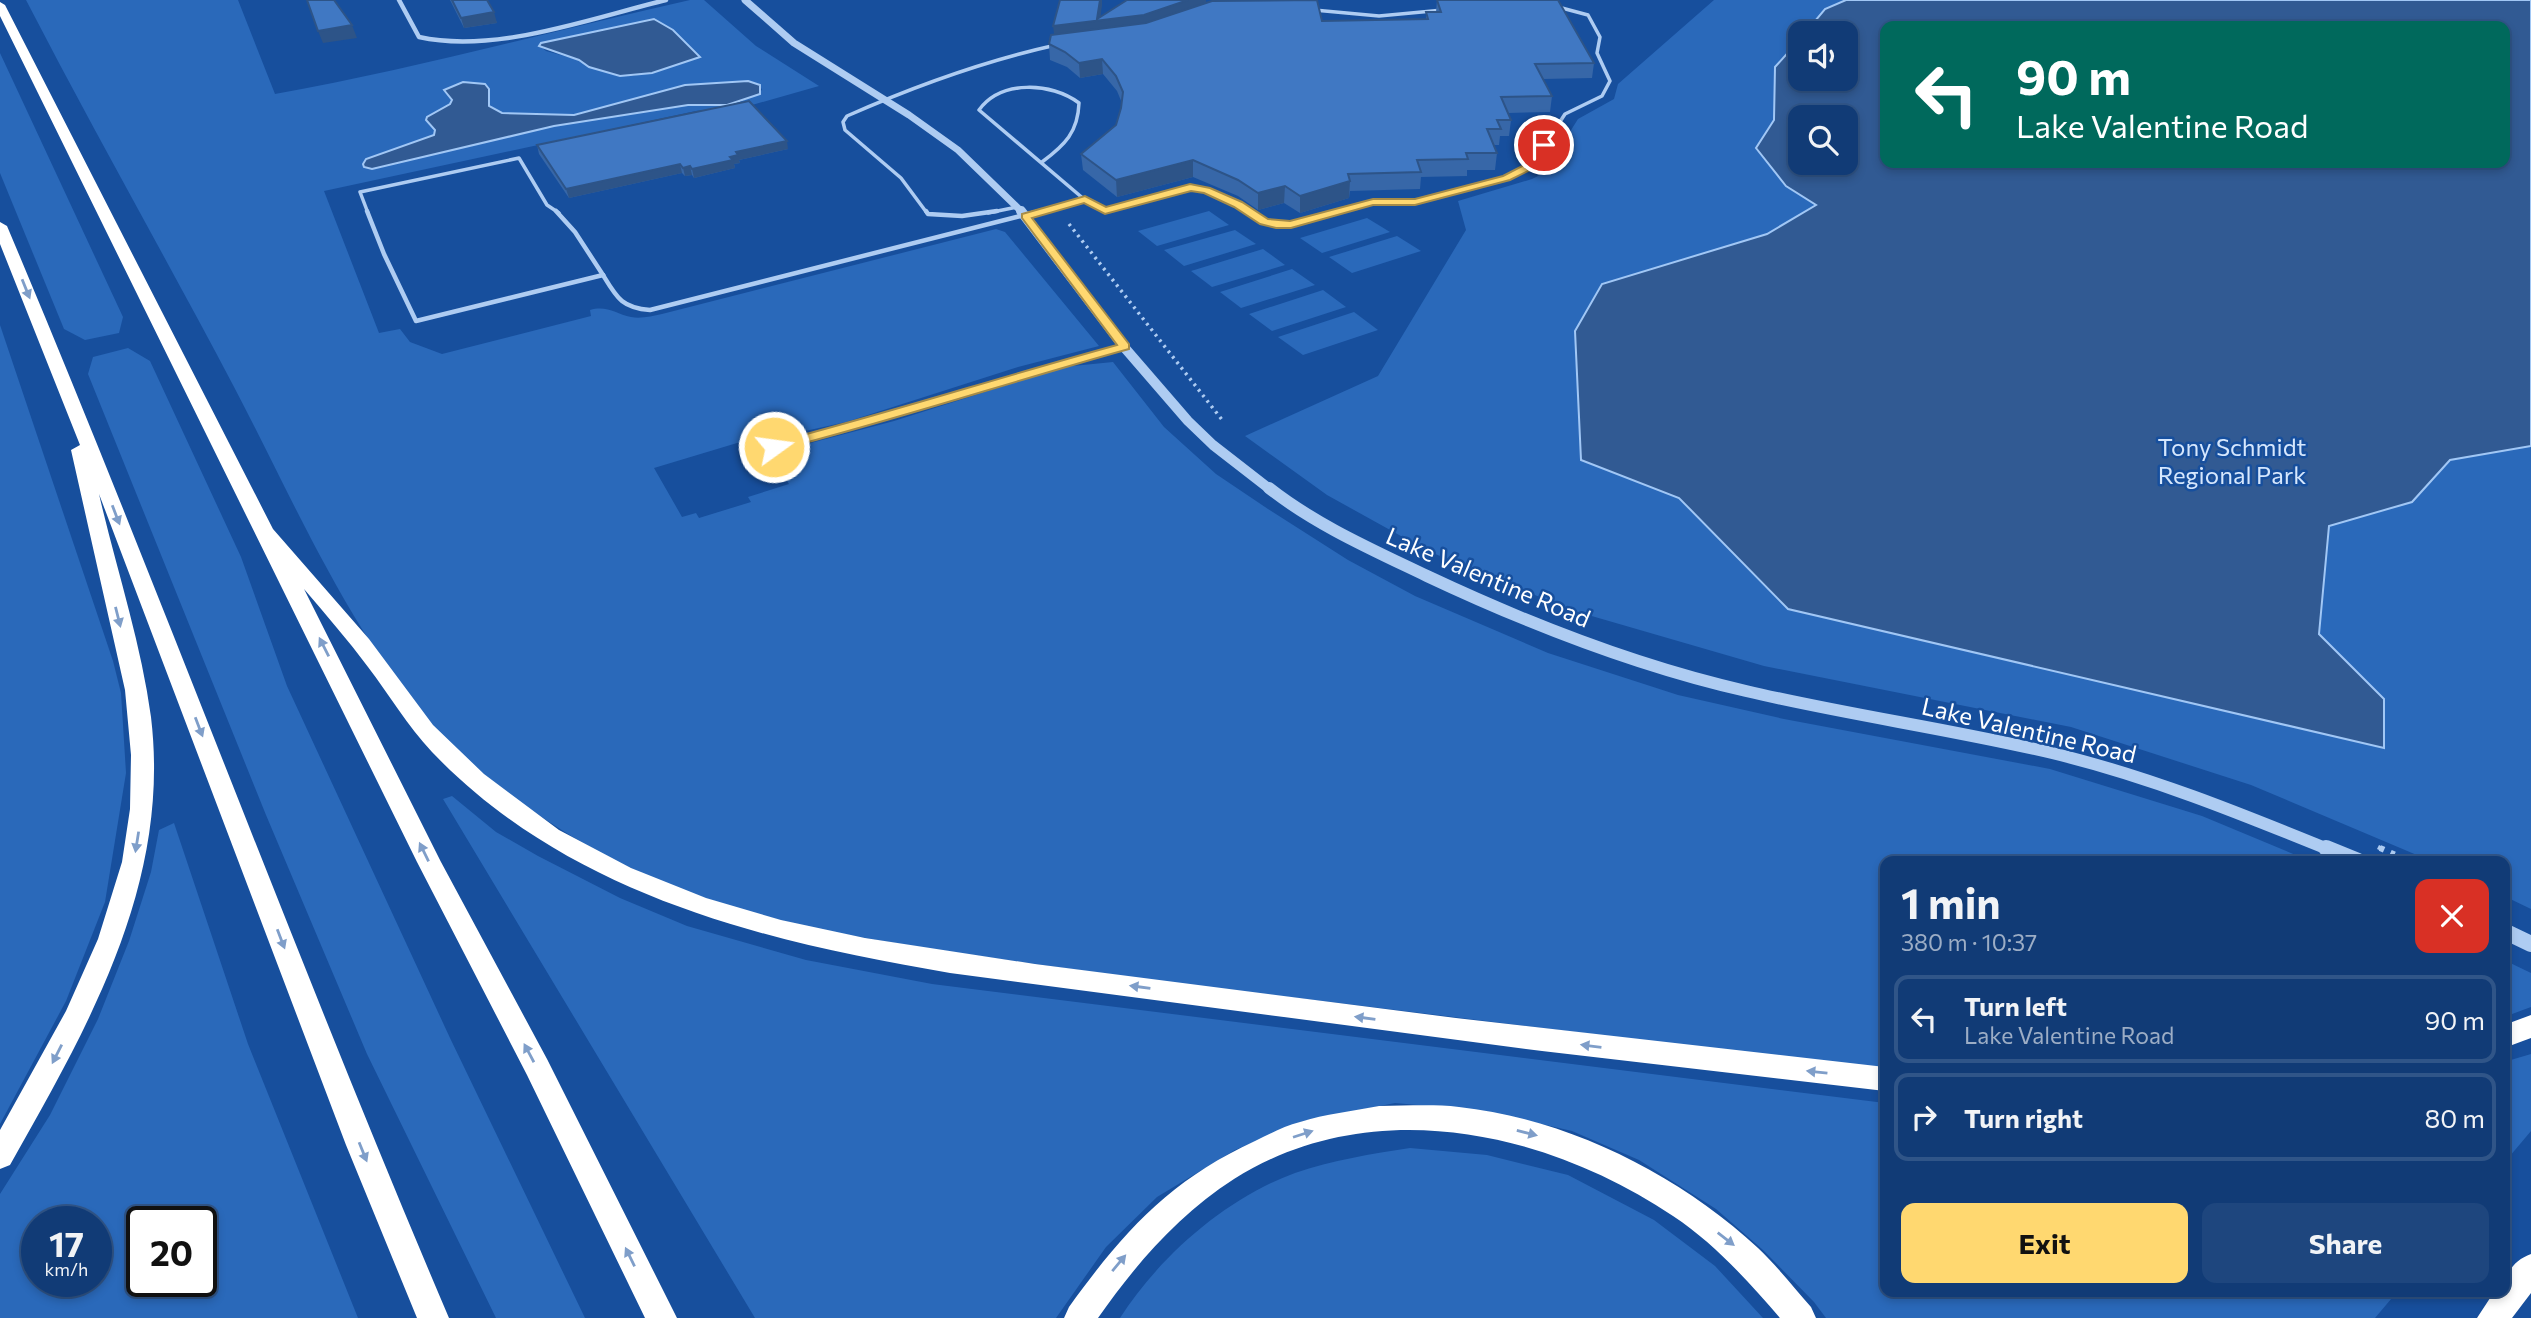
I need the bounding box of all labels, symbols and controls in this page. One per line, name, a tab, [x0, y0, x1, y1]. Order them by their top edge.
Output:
map controls	[1788, 21, 1858, 175]
button: sound	[1788, 21, 1858, 91]
text: 90 m	[2016, 45, 2131, 105]
icon: left	[1901, 49, 1992, 140]
button: search	[1788, 105, 1858, 175]
text: Lake Valentine Road	[2016, 105, 2308, 145]
pin	[1514, 115, 1574, 175]
icon: arrive	[1525, 126, 1563, 164]
one-way arrow	[21, 278, 32, 299]
position arrow	[737, 410, 811, 484]
park label: Tony Schmidt Regional Park	[2158, 432, 2307, 489]
one-way arrow	[111, 505, 122, 526]
street label: Lake Valentine Road	[1382, 520, 1595, 633]
one-way arrow	[113, 606, 124, 628]
one-way arrow	[319, 637, 330, 657]
street label: Lake Valentine Road	[1919, 691, 2139, 768]
one-way arrow	[193, 717, 204, 738]
one-way arrow	[131, 831, 142, 853]
one-way arrow	[419, 842, 430, 862]
text: 1 min	[1901, 876, 2001, 928]
button: close	[2415, 879, 2489, 953]
text: 380 m · 10:37	[1901, 928, 2037, 956]
one-way arrow	[275, 929, 286, 950]
one-way arrow	[1128, 982, 1150, 993]
text: Turn left	[1964, 990, 2067, 1021]
icon: left	[1905, 1000, 1943, 1038]
text: 90 m	[2425, 1004, 2485, 1035]
one-way arrow	[1354, 1012, 1376, 1023]
text: Lake Valentine Road	[1964, 1021, 2174, 1049]
one-way arrow	[1580, 1040, 1602, 1051]
one-way arrow	[524, 1043, 535, 1063]
one-way arrow	[51, 1044, 62, 1064]
one-way arrow	[1806, 1066, 1828, 1077]
icon: right	[1905, 1098, 1943, 1136]
text: Turn right	[1964, 1102, 2083, 1133]
text: 80 m	[2425, 1102, 2485, 1133]
one-way arrow	[1516, 1128, 1538, 1139]
one-way arrow	[1293, 1129, 1314, 1139]
one-way arrow	[357, 1141, 368, 1162]
button: Exit	[1901, 1203, 2188, 1283]
button: Share	[2202, 1203, 2489, 1283]
speed limit sign: 20	[126, 1206, 217, 1297]
text: 17	[49, 1221, 84, 1264]
one-way arrow	[1717, 1232, 1735, 1246]
one-way arrow	[624, 1247, 635, 1267]
one-way arrow	[1112, 1254, 1127, 1272]
text: km/h	[45, 1258, 88, 1280]

